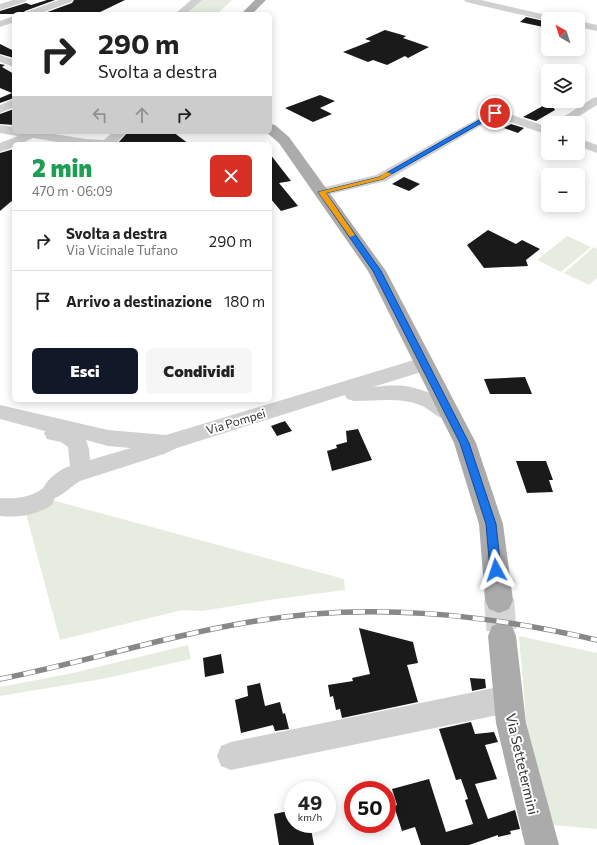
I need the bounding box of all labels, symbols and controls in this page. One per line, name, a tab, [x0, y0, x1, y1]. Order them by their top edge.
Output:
north arrow	[541, 12, 585, 56]
map controls	[541, 12, 585, 212]
text: 290 m	[98, 26, 179, 60]
icon: right	[32, 28, 84, 80]
text: Svolta a destra	[98, 60, 217, 82]
button: layers	[541, 64, 585, 108]
pin	[478, 96, 512, 130]
icon: arrive	[484, 102, 506, 124]
icon: left	[89, 104, 111, 126]
icon: ahead	[131, 104, 153, 126]
icon: right	[173, 104, 195, 126]
button: +	[541, 116, 585, 160]
text: 2 min	[32, 153, 92, 182]
button: close	[210, 155, 252, 197]
button: −	[541, 168, 585, 212]
text: 470 m · 06:09	[32, 183, 113, 199]
text: Svolta a destra	[66, 224, 167, 242]
icon: right	[32, 230, 54, 252]
text: 290 m	[209, 232, 252, 250]
text: Via Vicinale Tufano	[66, 242, 178, 258]
icon: arrive	[32, 290, 54, 312]
text: Arrivo a destinazione	[66, 292, 212, 310]
text: 180 m	[224, 292, 265, 310]
button: Esci	[32, 348, 138, 394]
button: Condividi	[146, 348, 252, 394]
street label: Via Pompei	[204, 405, 267, 437]
position arrow	[475, 549, 517, 591]
street label: Via Settetermini	[503, 712, 542, 816]
speed limit sign: 50	[344, 781, 396, 833]
text: 49	[298, 790, 322, 814]
text: km/h	[298, 811, 322, 823]

